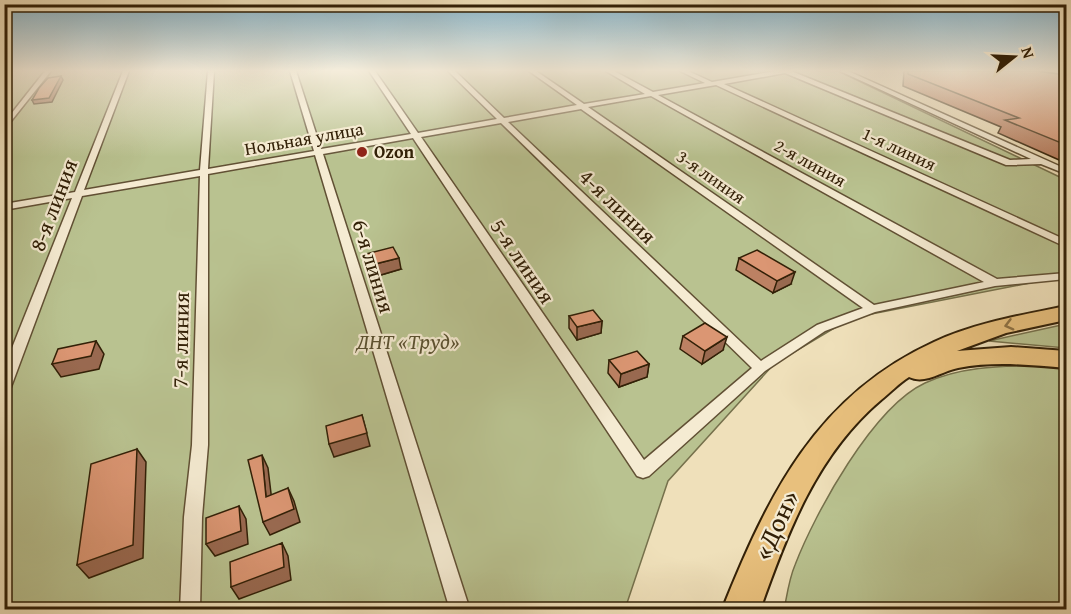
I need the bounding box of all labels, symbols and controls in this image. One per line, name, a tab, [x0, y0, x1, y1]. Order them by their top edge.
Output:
north arrow	[984, 27, 1044, 87]
text: N	[1015, 44, 1041, 61]
street label: Нольная улица	[242, 115, 366, 162]
street label: 1-я линия	[858, 120, 941, 177]
street label: 2-я линия	[769, 132, 851, 193]
place label: Ozon	[374, 138, 414, 165]
street label: 3-я линия	[671, 143, 751, 210]
marker: Ozon	[355, 145, 369, 159]
street label: 8-я линия	[21, 154, 85, 256]
street label: 4-я линия	[572, 161, 664, 251]
street label: 5-я линия	[483, 212, 563, 310]
street label: 6-я линия	[345, 215, 403, 317]
street label: 7-я линия	[163, 292, 197, 388]
one-way arrow	[1004, 318, 1014, 331]
park label: ДНТ «Труд»	[354, 325, 460, 357]
street label: «Дон»	[741, 483, 809, 566]

